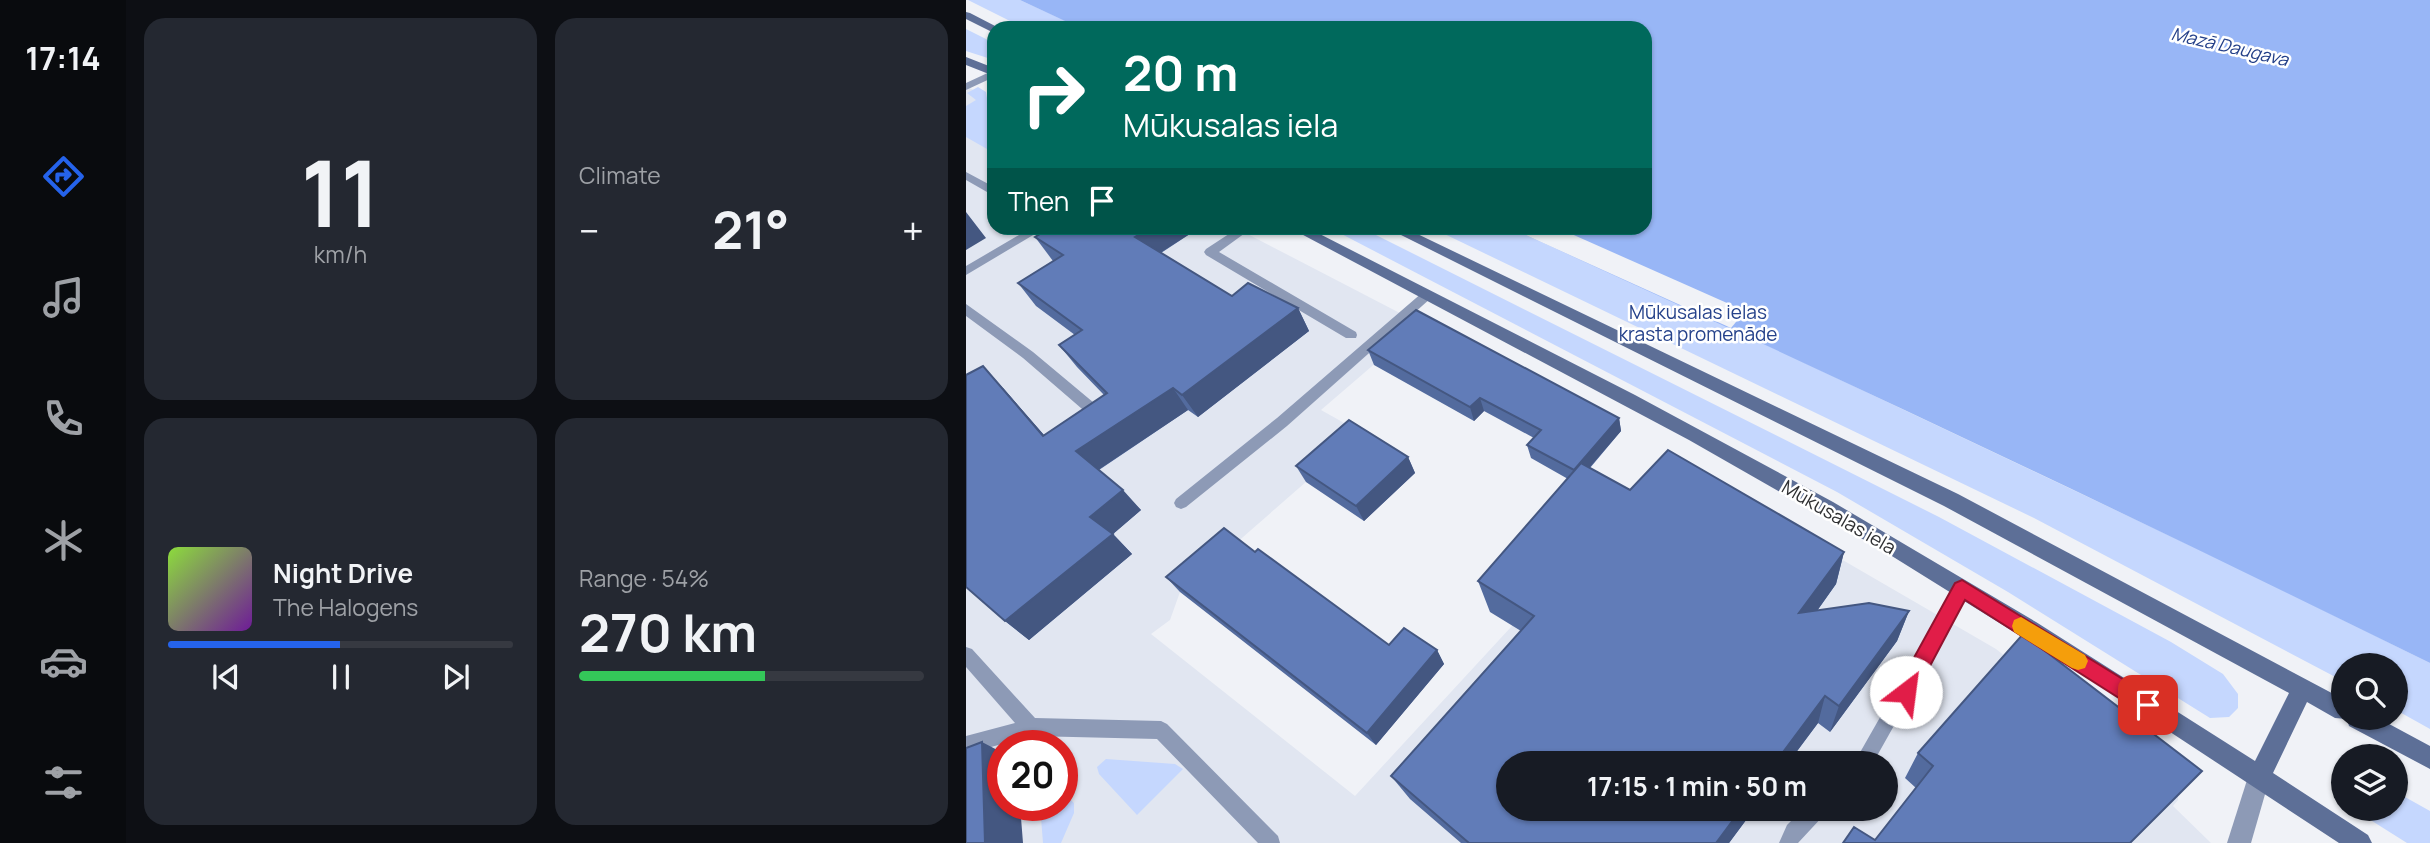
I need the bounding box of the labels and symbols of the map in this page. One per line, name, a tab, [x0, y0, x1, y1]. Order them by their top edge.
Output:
water label: Mazā Daugava	[2169, 21, 2292, 71]
park label: Mūkusalas ielas krasta promenāde	[1619, 299, 1777, 347]
street label: Mūkusalas iela	[1777, 474, 1901, 560]
position arrow	[1869, 655, 1943, 729]
pin	[2118, 675, 2178, 735]
speed limit sign: 20	[987, 730, 1078, 821]

